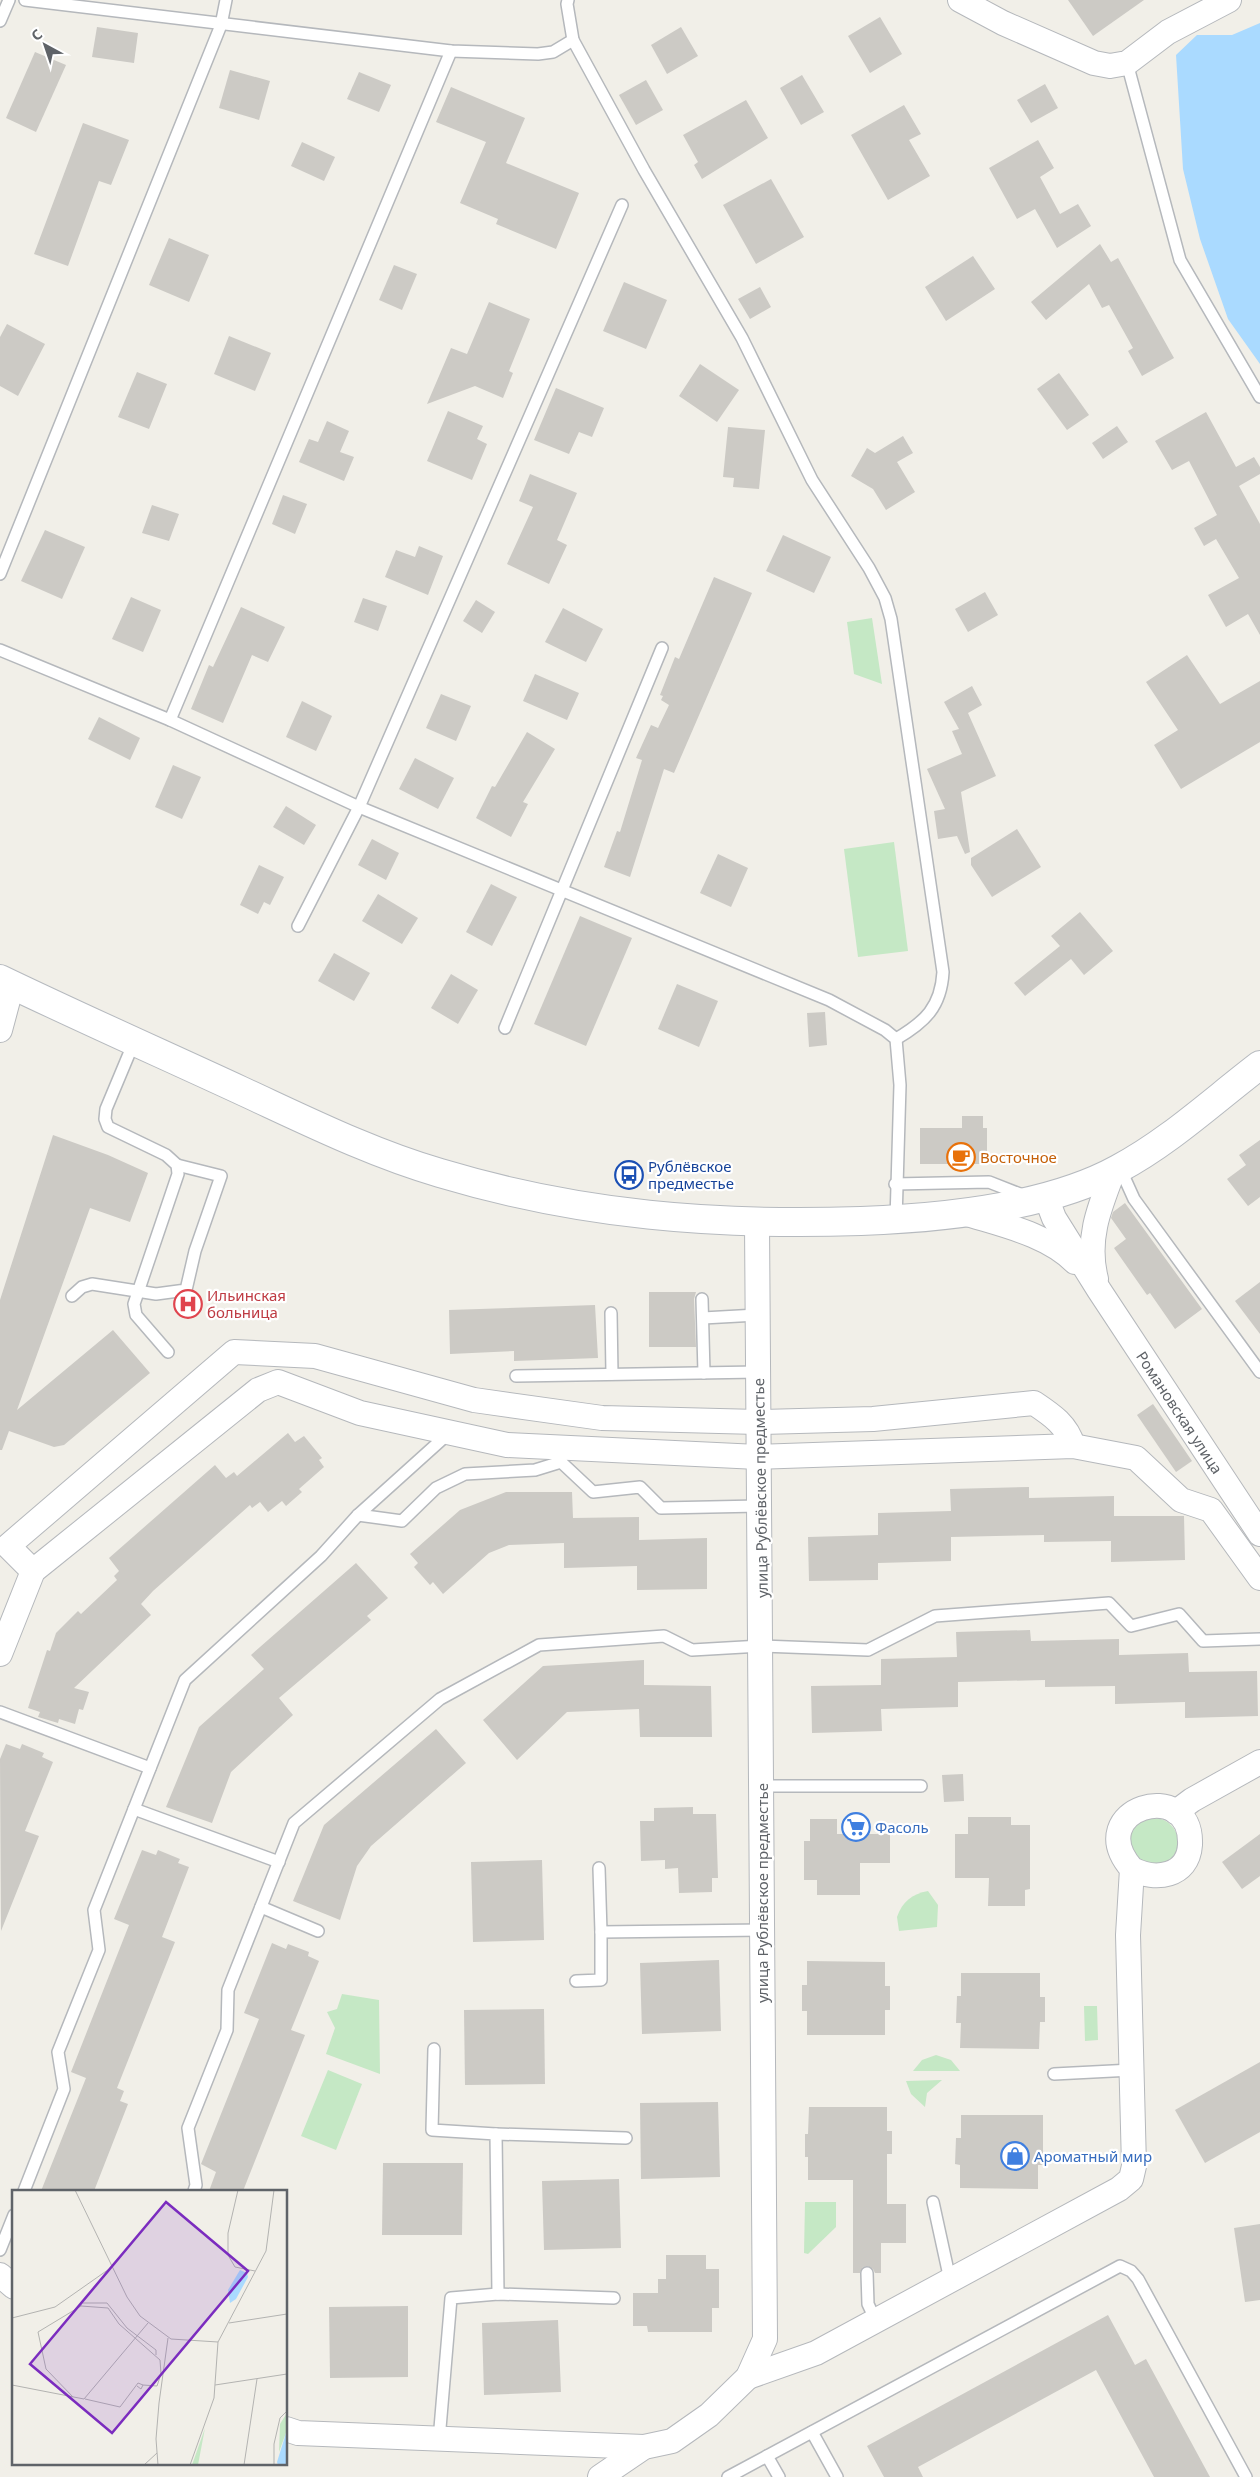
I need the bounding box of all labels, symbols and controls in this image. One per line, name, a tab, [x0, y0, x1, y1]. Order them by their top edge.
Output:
north arrow	[20, 20, 70, 70]
text: С	[27, 24, 46, 45]
cafe icon: Восточное	[946, 1142, 976, 1172]
place label: Восточное	[980, 1147, 1057, 1167]
place label: Рублёвское предместье	[648, 1156, 734, 1193]
bus stop icon: Рублёвское предместье	[614, 1160, 644, 1190]
place label: Ильинская больница	[207, 1285, 286, 1322]
hospital icon: Ильинская больница	[173, 1289, 203, 1319]
street label: Романовская улица	[1132, 1347, 1227, 1478]
street label: улица Рублёвское предместье	[748, 1378, 772, 1598]
street label: улица Рублёвское предместье	[752, 1783, 772, 2003]
supermarket icon: Фасоль	[841, 1812, 871, 1842]
place label: Фасоль	[875, 1817, 929, 1837]
shop icon: Ароматный мир	[1000, 2141, 1030, 2171]
place label: Ароматный мир	[1034, 2146, 1152, 2166]
inset map	[12, 2190, 288, 2464]

